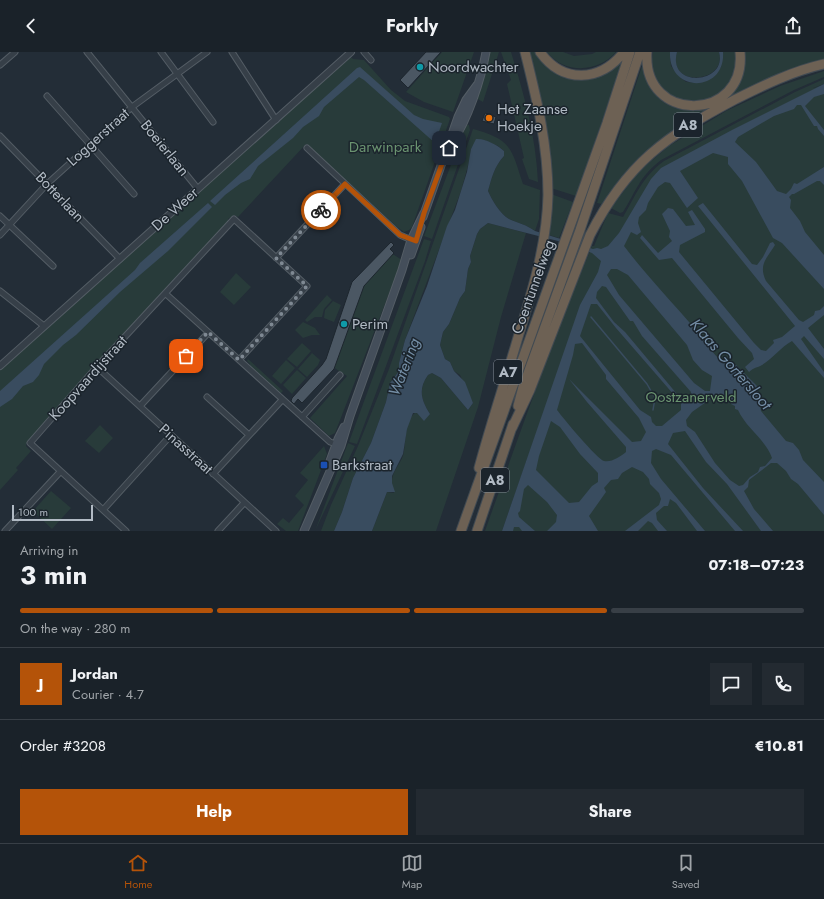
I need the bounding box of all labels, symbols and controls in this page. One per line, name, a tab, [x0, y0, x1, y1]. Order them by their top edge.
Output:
text: Forkly	[386, 13, 438, 39]
icon: back	[20, 15, 42, 37]
icon: share	[782, 15, 804, 37]
place label: Noordwachter	[428, 56, 519, 78]
marker: Noordwachter	[415, 62, 425, 72]
place label: Het Zaanse Hoekje	[497, 98, 568, 137]
street label: Loggerstraat	[62, 103, 135, 171]
marker: Het Zaanse Hoekje	[484, 113, 494, 123]
road number: A8	[674, 113, 702, 137]
street label: Boeierlaan	[135, 115, 195, 181]
pin	[432, 131, 466, 165]
park label: Darwinpark	[349, 136, 422, 158]
icon: home	[438, 137, 460, 159]
street label: Botterlaan	[30, 167, 90, 227]
street label: De Weer	[147, 181, 204, 236]
courier	[301, 190, 341, 230]
icon: bike	[310, 199, 332, 221]
street label: Coentunnelweg	[506, 237, 560, 337]
place label: Perim	[352, 313, 388, 335]
water label: Klaas Gortersloot	[685, 313, 778, 416]
marker: Perim	[339, 319, 349, 329]
street label: Koopvaardijstraat	[44, 330, 133, 425]
water label: Watering	[382, 334, 426, 399]
pin	[169, 339, 203, 373]
icon: bag	[175, 345, 197, 367]
road number: A7	[494, 360, 522, 384]
park label: Oostzanerveld	[645, 386, 737, 408]
street label: Pinasstraat	[154, 419, 218, 480]
place label: Barkstraat	[332, 454, 393, 476]
marker: Barkstraat	[319, 460, 329, 470]
road number: A8	[481, 468, 509, 492]
scale bar	[12, 503, 93, 522]
text: 100 m	[18, 504, 48, 520]
text: Arriving in	[20, 541, 78, 560]
text: 07:18–07:23	[708, 554, 804, 576]
text: 3 min	[20, 556, 87, 594]
text: On the way · 280 m	[20, 619, 130, 638]
text: Jordan	[72, 663, 118, 685]
button: chat	[710, 663, 752, 705]
button: phone	[762, 663, 804, 705]
text: J	[39, 673, 43, 695]
text: Courier · 4.7	[72, 685, 144, 704]
text: Order #3208	[20, 735, 106, 757]
text: €10.81	[755, 735, 804, 757]
button: Help	[20, 789, 408, 835]
button: Share	[416, 789, 804, 835]
tab: Home	[124, 852, 152, 892]
tab: Map	[401, 852, 423, 892]
tab: Saved	[672, 852, 700, 892]

